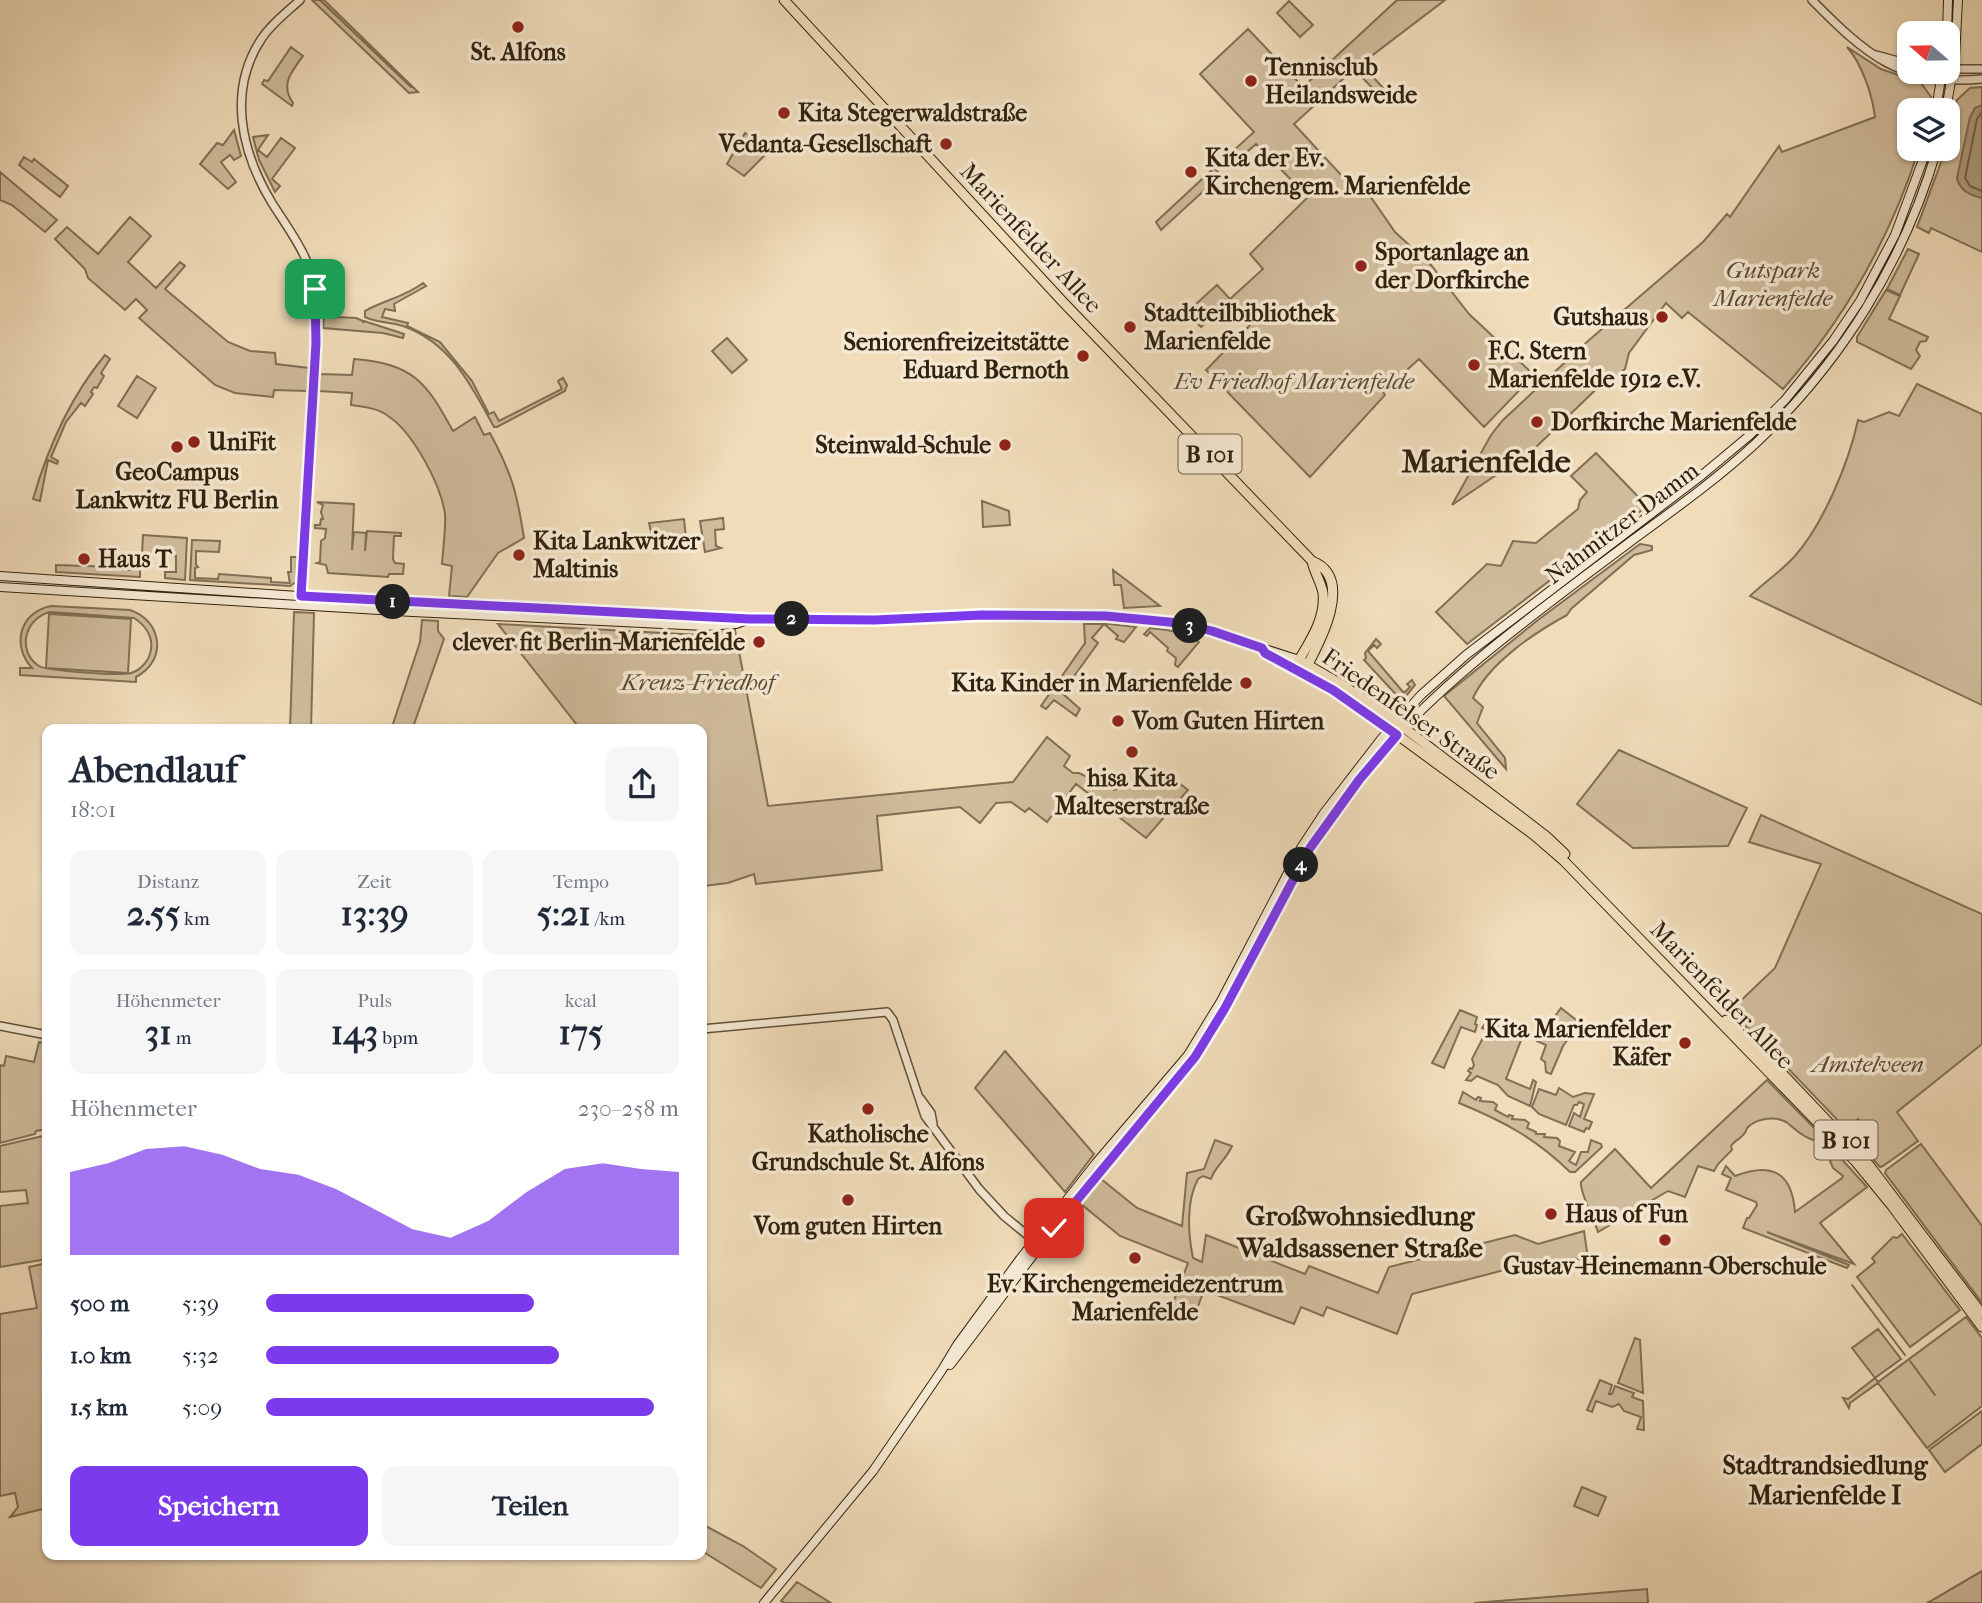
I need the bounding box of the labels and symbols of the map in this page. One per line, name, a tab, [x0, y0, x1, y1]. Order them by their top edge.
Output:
marker: St. Alfons	[510, 19, 526, 35]
north arrow	[1897, 21, 1960, 84]
place label: St. Alfons	[470, 38, 566, 66]
place label: Tennisclub Heilandsweide	[1264, 53, 1417, 109]
marker: Tennisclub Heilandsweide	[1243, 73, 1259, 89]
place label: Kita Stegerwaldstraße	[798, 99, 1027, 127]
marker: Kita Stegerwaldstraße	[776, 105, 792, 121]
place label: Vedanta-Gesellschaft	[718, 130, 932, 158]
marker: Vedanta-Gesellschaft	[938, 136, 954, 152]
place label: Kita der Ev. Kirchengem. Marienfelde	[1205, 144, 1471, 200]
street label: Marienfelder Allee	[954, 157, 1108, 319]
marker: Kita der Ev. Kirchengem. Marienfelde	[1183, 164, 1199, 180]
place label: Sportanlage an der Dorfkirche	[1375, 238, 1530, 294]
park label: Gutspark Marienfelde	[1712, 256, 1833, 312]
marker: Sportanlage an der Dorfkirche	[1353, 258, 1369, 274]
pin	[285, 259, 345, 319]
place label: Stadtteilbibliothek Marienfelde	[1144, 299, 1336, 355]
place label: Gutshaus	[1553, 303, 1648, 331]
marker: Gutshaus	[1654, 309, 1670, 325]
marker: Stadtteilbibliothek Marienfelde	[1122, 319, 1138, 335]
place label: Seniorenfreizeitstätte Eduard Bernoth	[844, 328, 1070, 384]
place label: F.C. Stern Marienfelde 1912 e.V.	[1487, 337, 1701, 393]
marker: Seniorenfreizeitstätte Eduard Bernoth	[1075, 348, 1091, 364]
marker: F.C. Stern Marienfelde 1912 e.V.	[1466, 357, 1482, 373]
park label: Ev Friedhof Marienfelde	[1172, 367, 1415, 395]
place label: Dorfkirche Marienfelde	[1551, 408, 1797, 436]
marker: Dorfkirche Marienfelde	[1529, 414, 1545, 430]
place label: UniFit	[207, 428, 276, 456]
place label: Steinwald-Schule	[815, 431, 991, 459]
marker: UniFit	[186, 434, 202, 450]
road number: B 101	[1178, 435, 1242, 474]
marker: Steinwald-Schule	[997, 437, 1013, 453]
marker: GeoCampus Lankwitz FU Berlin	[169, 439, 185, 455]
district label: Marienfelde	[1402, 443, 1571, 480]
street label: Nahmitzer Damm	[1540, 456, 1704, 590]
place label: GeoCampus Lankwitz FU Berlin	[76, 458, 280, 514]
place label: Kita Lankwitzer Maltinis	[533, 527, 701, 583]
place label: Haus T	[98, 545, 173, 573]
marker: Kita Lankwitzer Maltinis	[511, 547, 527, 563]
marker: Haus T	[76, 551, 92, 567]
pin: 1	[376, 584, 410, 620]
pin: 2	[774, 602, 810, 636]
pin: 3	[1172, 608, 1208, 644]
place label: clever fit Berlin-Marienfelde	[452, 628, 745, 656]
marker: clever fit Berlin-Marienfelde	[751, 634, 767, 650]
street label: Friedenfelser Straße	[1317, 642, 1505, 786]
park label: Kreuz-Friedhof	[619, 668, 780, 696]
place label: Kita Kinder in Marienfelde	[951, 669, 1232, 697]
marker: Kita Kinder in Marienfelde	[1238, 675, 1254, 691]
place label: Vom Guten Hirten	[1131, 707, 1325, 735]
marker: Vom Guten Hirten	[1110, 713, 1126, 729]
marker: hisa Kita Malteserstraße	[1124, 744, 1140, 760]
place label: hisa Kita Malteserstraße	[1055, 764, 1209, 820]
pin: 4	[1284, 848, 1318, 882]
street label: Marienfelder Allee	[1644, 915, 1800, 1075]
place label: Kita Marienfelder Käfer	[1485, 1015, 1672, 1071]
marker: Kita Marienfelder Käfer	[1677, 1035, 1693, 1051]
park label: Amstelveen	[1809, 1050, 1924, 1078]
marker: Katholische Grundschule St. Alfons	[860, 1101, 876, 1117]
place label: Katholische Grundschule St. Alfons	[752, 1120, 984, 1176]
road number: B 101	[1814, 1120, 1878, 1160]
marker: Vom guten Hirten	[840, 1192, 856, 1208]
pin	[1024, 1198, 1084, 1258]
district label: Großwohnsiedlung Waldsassener Straße	[1236, 1199, 1483, 1264]
place label: Haus of Fun	[1565, 1200, 1689, 1228]
marker: Haus of Fun	[1543, 1206, 1559, 1222]
place label: Vom guten Hirten	[753, 1212, 943, 1240]
marker: Gustav-Heinemann-Oberschule	[1657, 1232, 1673, 1248]
marker: Ev. Kirchengemeidezentrum Marienfelde	[1127, 1250, 1143, 1266]
place label: Gustav-Heinemann-Oberschule	[1503, 1252, 1827, 1280]
place label: Ev. Kirchengemeidezentrum Marienfelde	[987, 1270, 1284, 1326]
district label: Stadtrandsiedlung Marienfelde I	[1722, 1450, 1929, 1511]

